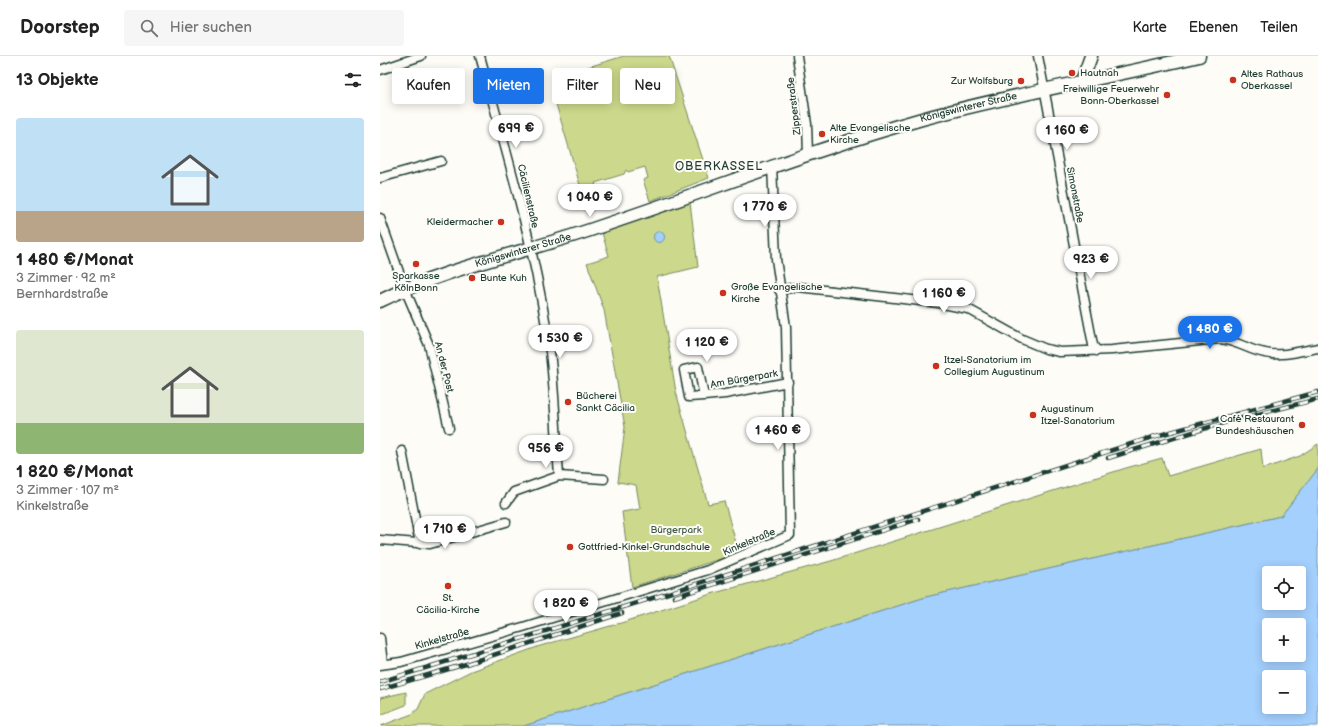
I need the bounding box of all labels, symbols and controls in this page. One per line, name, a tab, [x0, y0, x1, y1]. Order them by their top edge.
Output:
search box	[124, 10, 404, 46]
text: Doorstep	[20, 16, 100, 39]
icon: search	[138, 17, 160, 39]
text: Hier suchen	[170, 18, 252, 37]
text: Karte	[1133, 19, 1167, 36]
text: Ebenen	[1189, 19, 1238, 36]
text: Teilen	[1260, 19, 1298, 36]
place label: Hautnah	[1080, 67, 1119, 79]
chip: Kaufen	[392, 68, 465, 104]
chip: Mieten	[473, 68, 544, 104]
chip: Filter	[552, 68, 612, 104]
chip: Neu	[620, 68, 675, 104]
marker: Hautnah	[1067, 68, 1077, 78]
place label: Altes Rathaus Oberkassel	[1241, 68, 1303, 92]
icon: filters	[342, 69, 364, 91]
text: 13 Objekte	[16, 70, 99, 90]
place label: Zur Wolfsburg	[950, 75, 1013, 87]
marker: Altes Rathaus Oberkassel	[1228, 75, 1238, 85]
street label: Zipperstraße	[784, 76, 804, 137]
marker: Zur Wolfsburg	[1016, 76, 1026, 86]
place label: Freiwillige Feuerwehr Bonn-Oberkassel	[1063, 83, 1159, 107]
street label: Königswinterer Straße	[919, 90, 1018, 125]
marker: Freiwillige Feuerwehr Bonn-Oberkassel	[1162, 90, 1172, 100]
pin: 699 €	[488, 115, 544, 149]
pin: 1 160 €	[1030, 117, 1104, 151]
text: 699 €	[498, 120, 534, 136]
place label: Alte Evangelische Kirche	[830, 122, 910, 146]
text: 1 160 €	[1045, 122, 1089, 138]
marker: Alte Evangelische Kirche	[817, 129, 827, 139]
icon: home	[154, 144, 226, 216]
district label: OBERKASSEL	[675, 159, 763, 174]
street label: Cäcilienstraße	[515, 163, 541, 229]
street label: Simonstraße	[1064, 166, 1086, 224]
pin: 1 040 €	[553, 184, 627, 218]
text: 1 040 €	[567, 189, 613, 205]
pin: 1 770 €	[728, 194, 802, 228]
text: 1 770 €	[743, 199, 787, 215]
place label: Kleidermacher	[427, 216, 493, 228]
marker: Kleidermacher	[496, 217, 506, 227]
street label: Königswinterer Straße	[474, 231, 573, 270]
pin: 923 €	[1063, 246, 1119, 280]
text: 1 480 €/Monat	[16, 250, 133, 270]
text: 923 €	[1073, 251, 1109, 267]
marker: Sparkasse KölnBonn	[411, 259, 421, 269]
text: 3 Zimmer · 92 m²	[16, 270, 116, 286]
place label: Sparkasse KölnBonn	[392, 270, 440, 294]
place label: Bunte Kuh	[480, 272, 527, 284]
marker: Bunte Kuh	[467, 273, 477, 283]
pin: 1 160 €	[907, 280, 981, 314]
place label: Große Evangelische Kirche	[731, 281, 822, 305]
text: 1 160 €	[922, 285, 966, 301]
text: Bernhardstraße	[16, 286, 108, 302]
marker: Große Evangelische Kirche	[718, 288, 728, 298]
pin: 1 480 €	[1173, 316, 1247, 350]
text: 1 480 €	[1187, 321, 1233, 337]
pin: 1 530 €	[523, 325, 597, 359]
pin: 1 120 €	[670, 329, 744, 363]
text: 1 530 €	[537, 330, 583, 346]
text: 1 120 €	[685, 334, 729, 350]
street label: An der Post	[432, 340, 456, 394]
place label: Itzel-Sanatorium im Collegium Augustinum	[944, 354, 1044, 378]
icon: home	[154, 356, 226, 428]
marker: Itzel-Sanatorium im Collegium Augustinum	[931, 361, 941, 371]
street label: Am Bürgerpark	[709, 367, 779, 391]
place label: Bücherei Sankt Cäcilia	[576, 390, 635, 414]
marker: Bücherei Sankt Cäcilia	[563, 397, 573, 407]
place label: Augustinum Itzel-Sanatorium	[1041, 403, 1115, 427]
marker: Augustinum Itzel-Sanatorium	[1028, 410, 1038, 420]
place label: Café Restaurant Bundeshäuschen	[1215, 413, 1294, 437]
pin: 1 460 €	[741, 417, 815, 451]
marker: Café Restaurant Bundeshäuschen	[1297, 420, 1307, 430]
text: 1 460 €	[755, 422, 801, 438]
pin: 956 €	[518, 435, 574, 469]
text: 956 €	[528, 440, 564, 456]
text: 1 820 €/Monat	[16, 462, 133, 482]
text: 3 Zimmer · 107 m²	[16, 482, 119, 498]
text: Kinkelstraße	[16, 498, 89, 514]
pin: 1 710 €	[408, 516, 482, 550]
text: 1 710 €	[423, 521, 467, 537]
park label: Bürgerpark	[650, 524, 702, 536]
street label: Kinkelstraße	[721, 526, 777, 558]
place label: Gottfried-Kinkel-Grundschule	[578, 541, 710, 553]
marker: Gottfried-Kinkel-Grundschule	[565, 542, 575, 552]
map controls	[1262, 566, 1306, 714]
button: locate	[1262, 566, 1306, 610]
marker: St. Cäcilia-Kirche	[443, 581, 453, 591]
pin: 1 820 €	[529, 590, 603, 624]
place label: St. Cäcilia-Kirche	[416, 592, 480, 616]
text: 1 820 €	[543, 595, 589, 611]
button: +	[1262, 618, 1306, 662]
street label: Kinkelstraße	[413, 626, 471, 652]
button: −	[1262, 670, 1306, 714]

